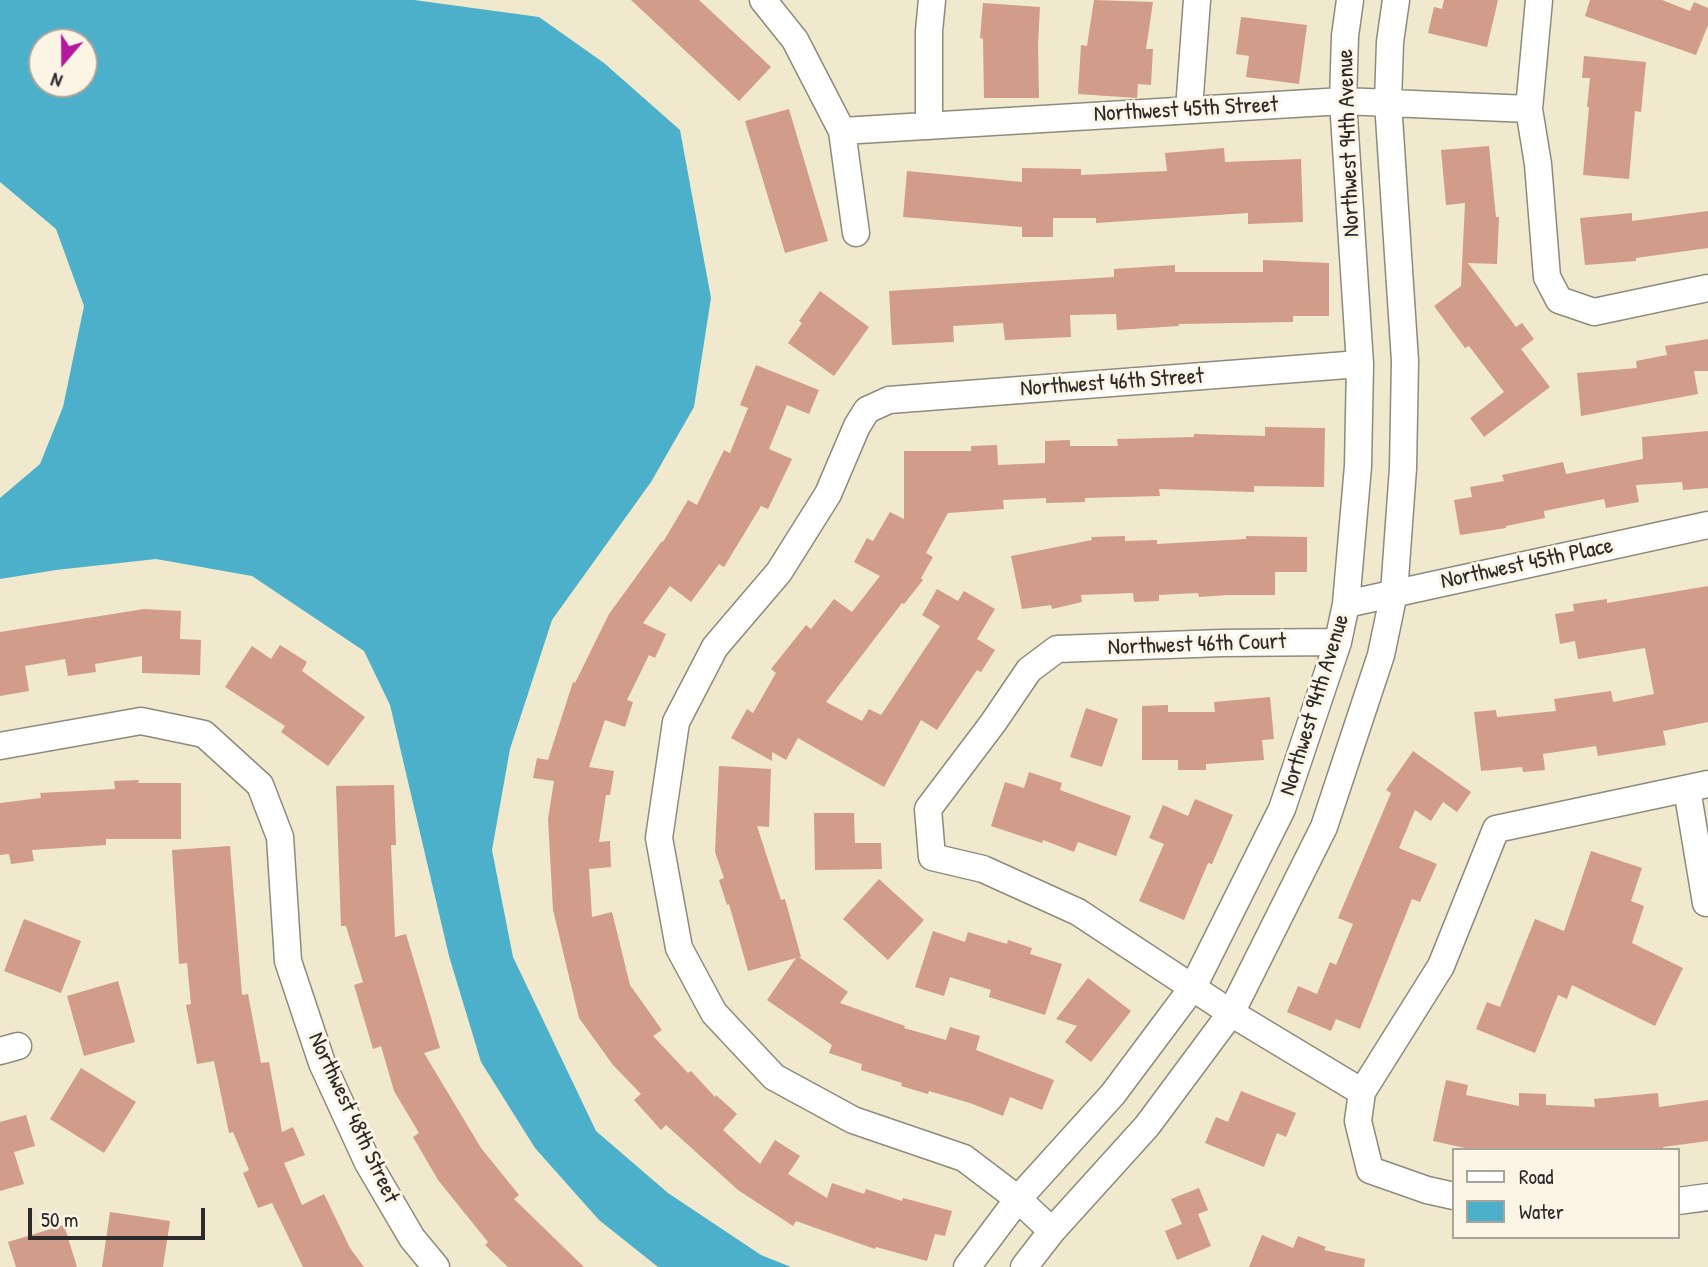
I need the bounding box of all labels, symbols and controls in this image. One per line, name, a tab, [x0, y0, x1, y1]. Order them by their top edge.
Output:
north arrow	[28, 28, 98, 98]
street label: Northwest 94th Avenue	[1332, 49, 1366, 237]
text: N	[47, 67, 66, 95]
street label: Northwest 45th Street	[1093, 91, 1279, 129]
street label: Northwest 46th Street	[1019, 363, 1205, 403]
street label: Northwest 45th Place	[1438, 532, 1616, 596]
street label: Northwest 94th Avenue	[1274, 611, 1356, 799]
street label: Northwest 46th Court	[1107, 628, 1287, 662]
street label: Northwest 48th Street	[301, 1028, 405, 1208]
legend	[1452, 1148, 1680, 1239]
text: Road	[1519, 1162, 1553, 1191]
scale bar	[32, 1194, 208, 1238]
text: Water	[1519, 1197, 1564, 1226]
text: 50 m	[41, 1205, 78, 1234]

